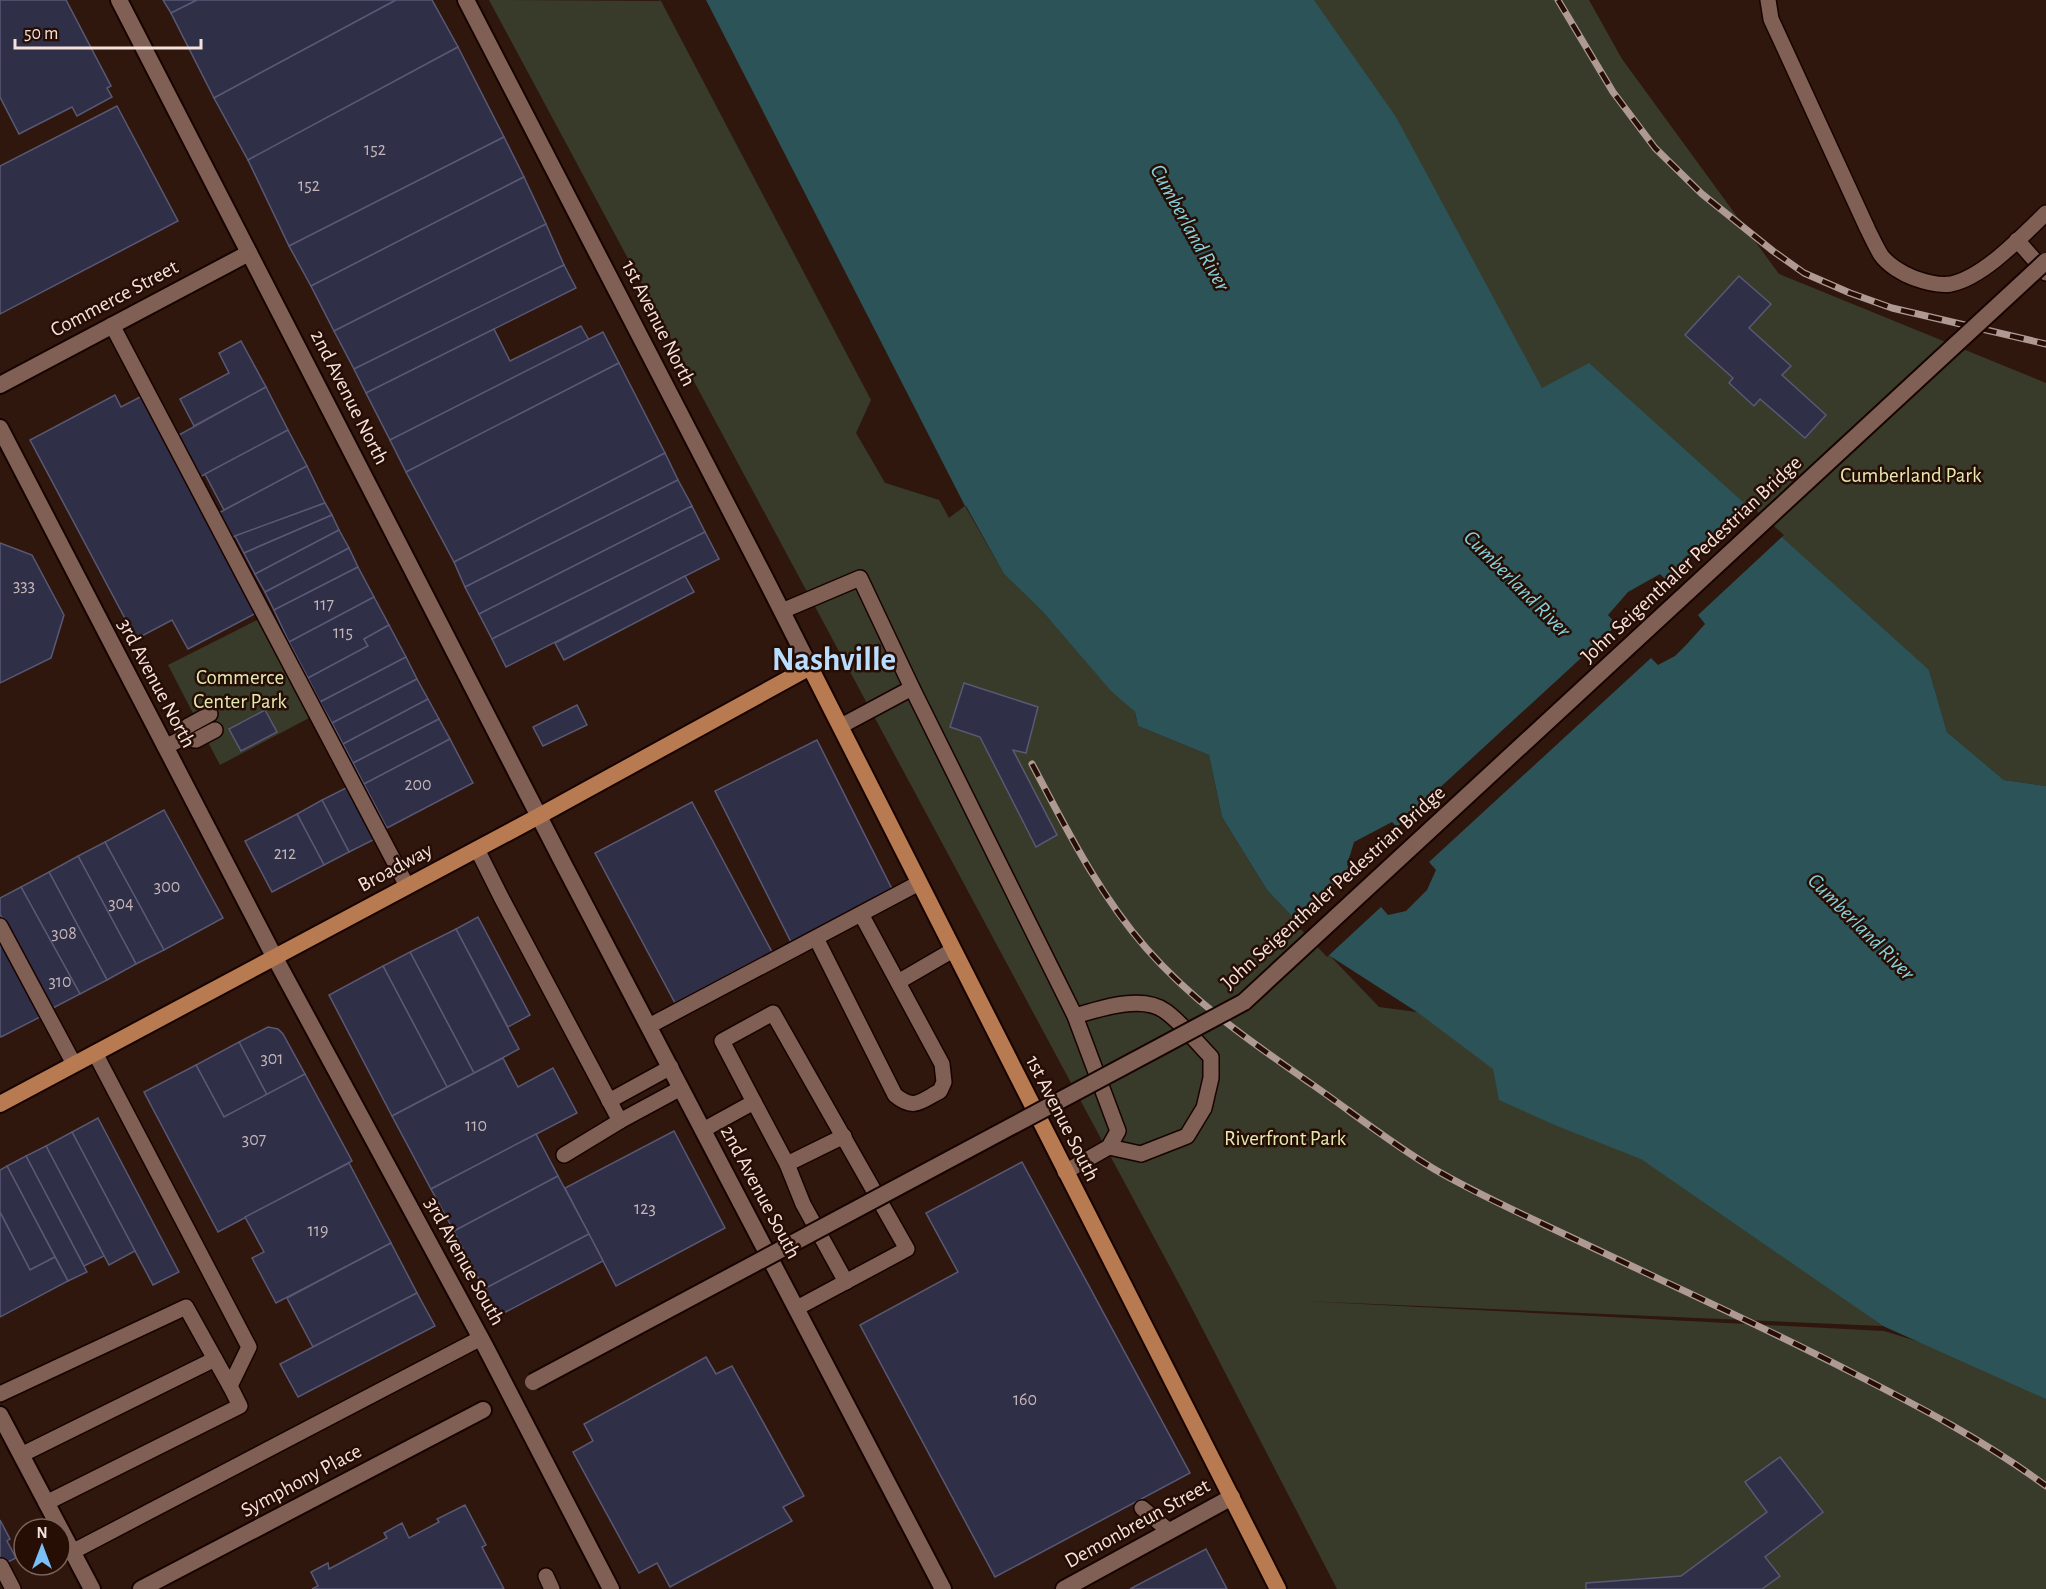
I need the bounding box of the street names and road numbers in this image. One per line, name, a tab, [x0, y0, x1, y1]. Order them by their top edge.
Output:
street label: Commerce Street	[47, 256, 182, 341]
street label: 1st Avenue North	[618, 257, 699, 390]
street label: 2nd Avenue North	[307, 327, 392, 468]
street label: John Seigenthaler Pedestrian Bridge	[1577, 452, 1806, 667]
street label: 3rd Avenue North	[114, 615, 199, 751]
street label: John Seigenthaler Pedestrian Bridge	[1217, 782, 1449, 993]
street label: Broadway	[355, 839, 436, 896]
street label: 1st Avenue South	[1022, 1052, 1103, 1184]
street label: 2nd Avenue South	[717, 1122, 804, 1262]
street label: 3rd Avenue South	[421, 1194, 508, 1329]
street label: Symphony Place	[237, 1440, 365, 1521]
street label: Demonbreun Street	[1061, 1475, 1214, 1572]

